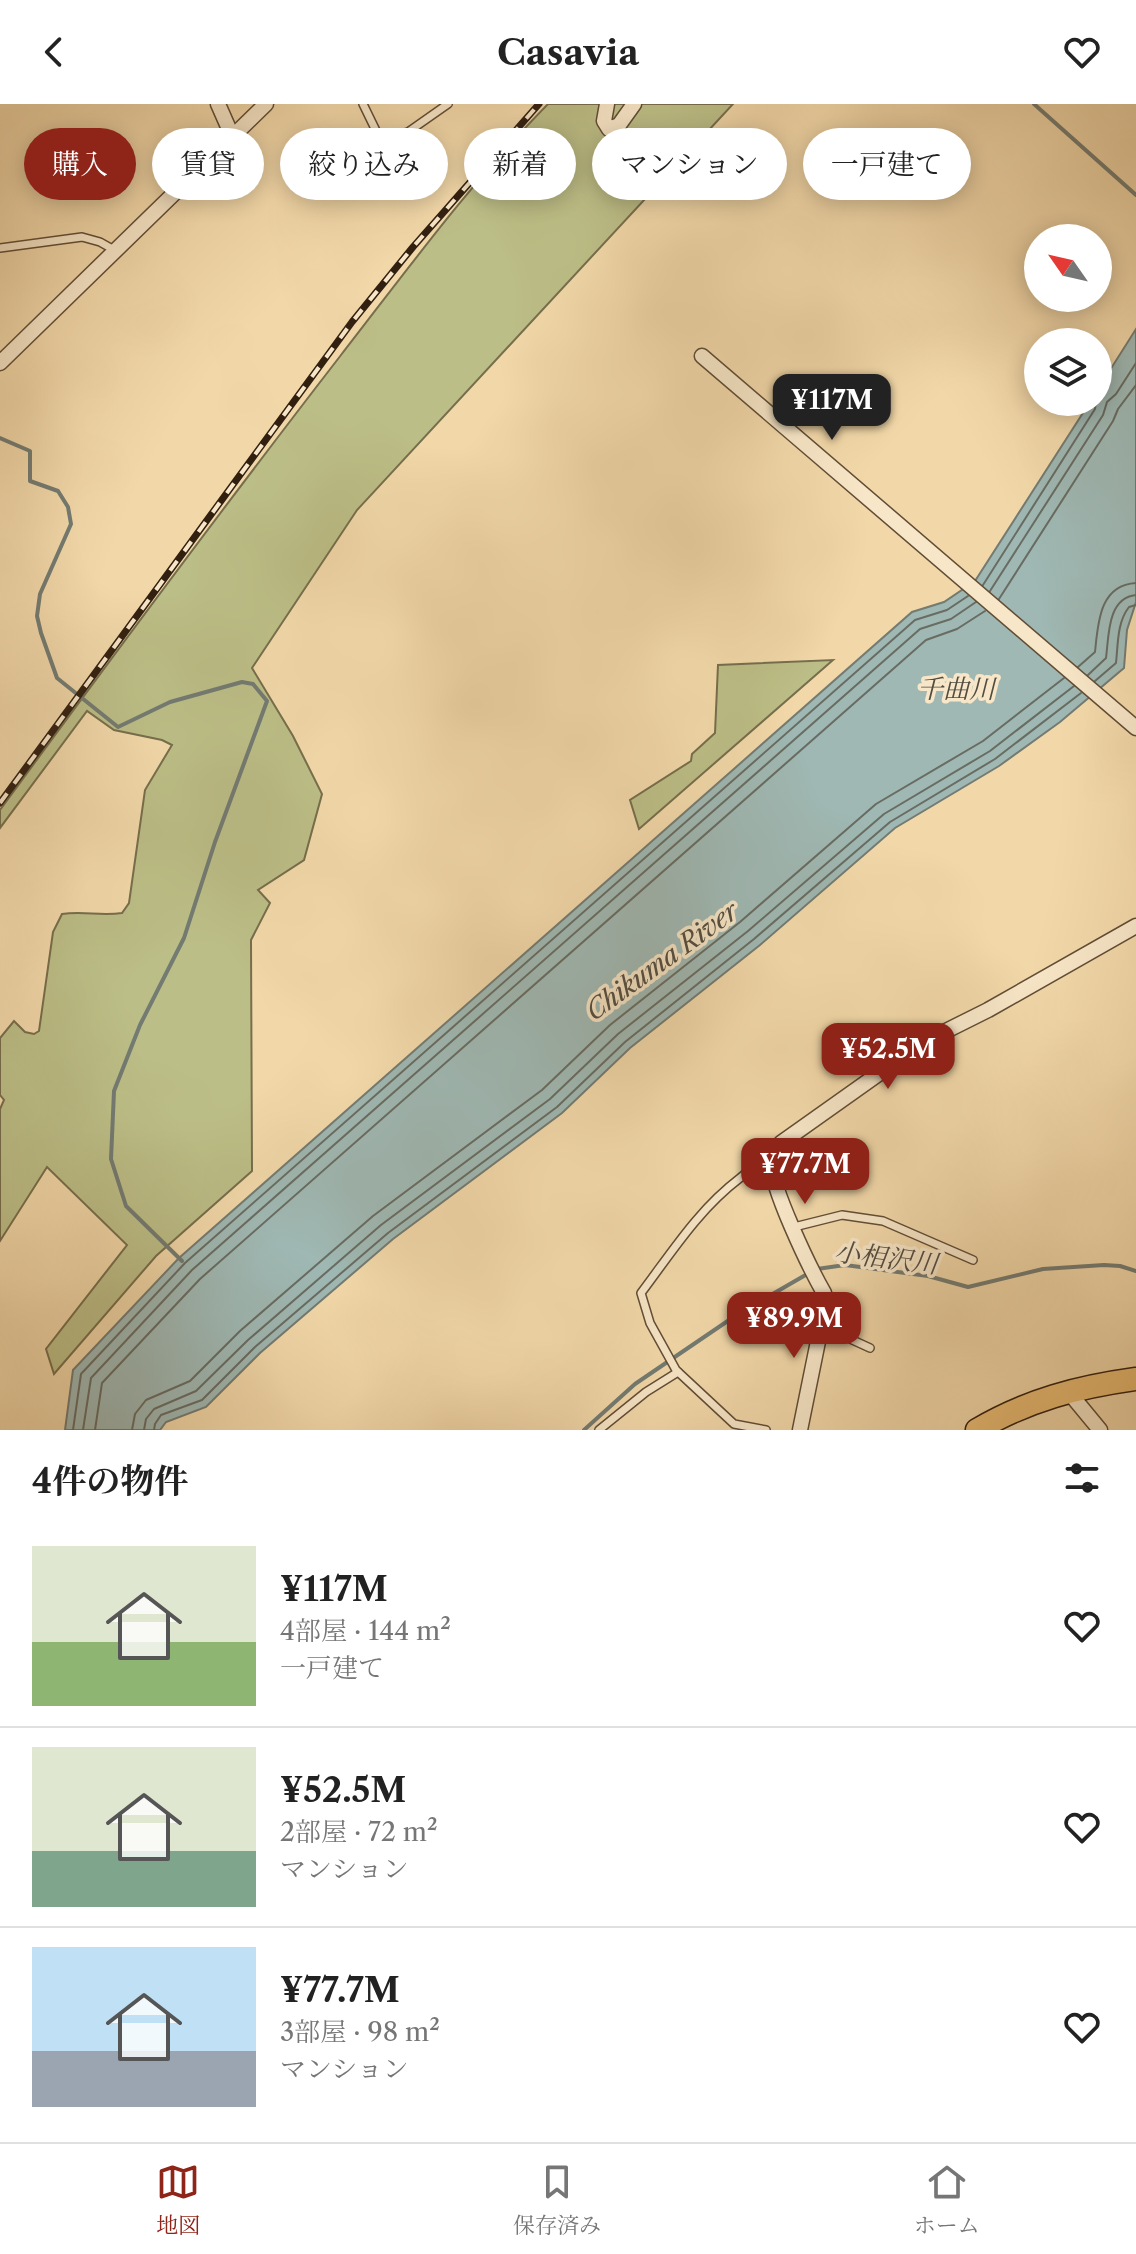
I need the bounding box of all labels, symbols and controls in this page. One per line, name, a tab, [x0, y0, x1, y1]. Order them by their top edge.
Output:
icon: back	[32, 30, 76, 74]
text: Casavia	[497, 30, 639, 74]
icon: heart	[1060, 30, 1104, 74]
chip: 購入	[24, 128, 136, 200]
chip: 賃貸	[152, 128, 264, 200]
chip: 絞り込み	[280, 128, 448, 200]
chip: 新着	[464, 128, 576, 200]
chip: マンション	[592, 128, 787, 200]
chip: 一戸建て	[803, 128, 971, 200]
north arrow	[1024, 224, 1112, 312]
map controls	[1024, 224, 1112, 416]
button: layers	[1024, 328, 1112, 416]
pin: ¥117M	[776, 374, 888, 442]
text: ¥117M	[791, 384, 873, 416]
water label: 千曲川	[917, 673, 998, 705]
water label: Chikuma River	[579, 894, 746, 1027]
pin: ¥52.5M	[823, 1023, 953, 1091]
text: ¥52.5M	[840, 1033, 936, 1065]
pin: ¥77.7M	[740, 1138, 870, 1206]
text: ¥77.7M	[759, 1148, 851, 1180]
water label: 小相沢川	[832, 1236, 943, 1281]
pin: ¥89.9M	[729, 1292, 859, 1360]
text: ¥89.9M	[745, 1302, 843, 1334]
icon: filters	[1060, 1456, 1104, 1500]
text: 4件の物件	[32, 1460, 188, 1502]
text: ¥117M	[280, 1568, 388, 1610]
icon: home	[96, 1578, 192, 1674]
icon: heart	[1060, 1604, 1104, 1648]
text: 4部屋 · 144 m²	[280, 1615, 451, 1647]
text: 一戸建て	[280, 1652, 384, 1684]
text: ¥52.5M	[280, 1769, 406, 1811]
icon: home	[96, 1779, 192, 1875]
icon: heart	[1060, 1805, 1104, 1849]
text: 2部屋 · 72 m²	[280, 1816, 438, 1848]
text: マンション	[280, 1853, 409, 1885]
text: ¥77.7M	[280, 1969, 400, 2011]
icon: home	[96, 1979, 192, 2075]
icon: heart	[1060, 2005, 1104, 2049]
text: 3部屋 · 98 m²	[280, 2016, 440, 2048]
text: マンション	[280, 2053, 409, 2085]
tab: 地図	[156, 2160, 200, 2239]
tab: 保存済み	[513, 2160, 601, 2239]
tab: ホーム	[914, 2160, 980, 2239]

